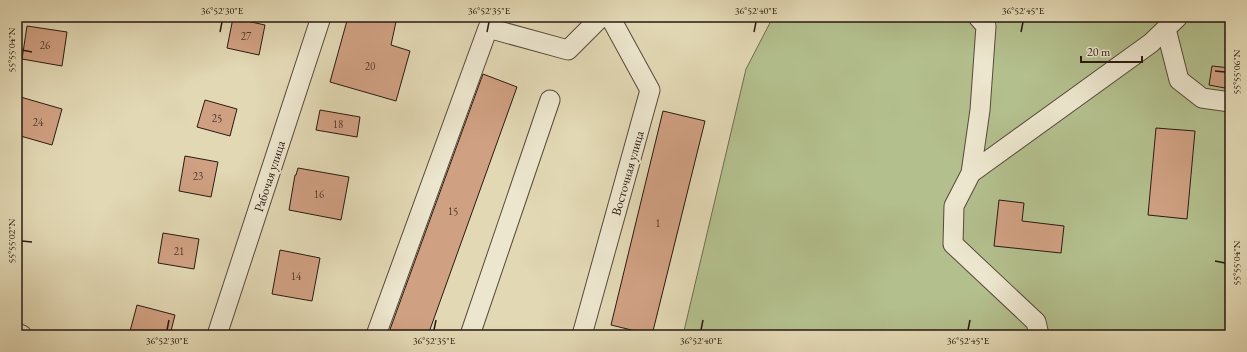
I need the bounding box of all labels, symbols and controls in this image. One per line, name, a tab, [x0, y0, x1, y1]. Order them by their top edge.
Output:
text: 36°52'30"E	[201, 4, 244, 17]
text: 36°52'35"E	[468, 4, 511, 17]
text: 36°52'40"E	[735, 4, 778, 17]
text: 36°52'45"E	[1002, 4, 1045, 17]
text: 55°55'04"N	[5, 27, 18, 72]
house number: 27	[241, 29, 252, 43]
house number: 26	[40, 38, 51, 52]
scale bar	[1081, 38, 1142, 64]
text: 20 m	[1087, 44, 1111, 60]
text: 55°55'06"N	[1230, 49, 1243, 94]
house number: 20	[365, 59, 375, 73]
house number: 25	[212, 111, 222, 125]
house number: 24	[33, 115, 44, 129]
house number: 18	[333, 117, 343, 131]
street label: Восточная улица	[607, 128, 648, 218]
street label: Рабочая улица	[250, 138, 289, 214]
house number: 23	[193, 169, 203, 183]
house number: 16	[314, 187, 325, 201]
house number: 15	[448, 204, 458, 218]
house number: 1	[655, 216, 661, 230]
text: 55°55'02"N	[5, 218, 18, 263]
text: 55°55'04"N	[1230, 240, 1243, 285]
house number: 21	[174, 244, 184, 258]
house number: 14	[291, 269, 302, 283]
text: 36°52'30"E	[146, 334, 189, 347]
text: 36°52'35"E	[413, 334, 456, 347]
text: 36°52'40"E	[680, 334, 723, 347]
text: 36°52'45"E	[947, 334, 990, 347]

